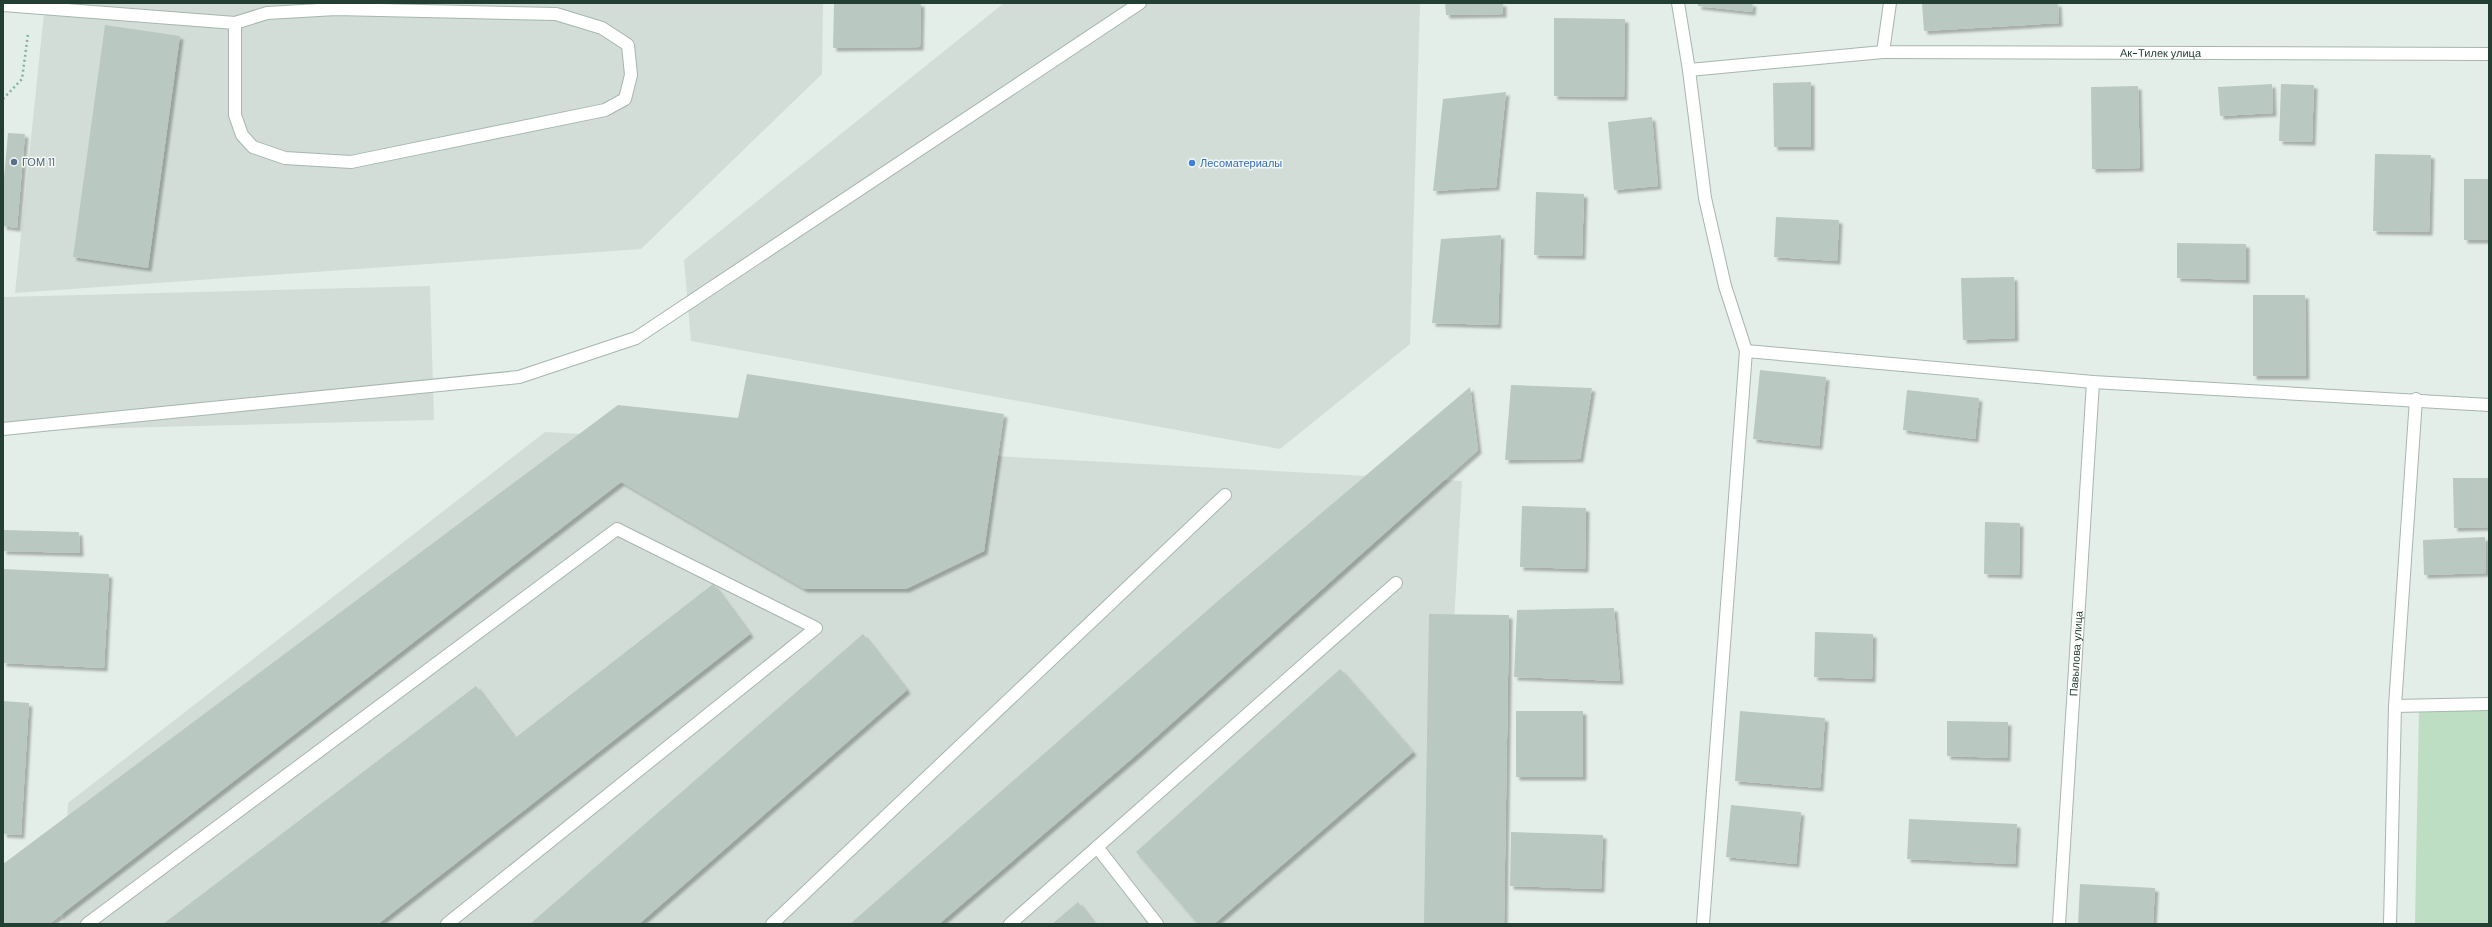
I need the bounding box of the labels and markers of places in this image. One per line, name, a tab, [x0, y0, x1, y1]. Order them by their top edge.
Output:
place label: ГОМ 11	[22, 155, 55, 169]
place label: Лесоматериалы	[1200, 156, 1282, 170]
marker: ГОМ 11	[9, 157, 19, 167]
marker: Лесоматериалы	[1187, 158, 1197, 168]

